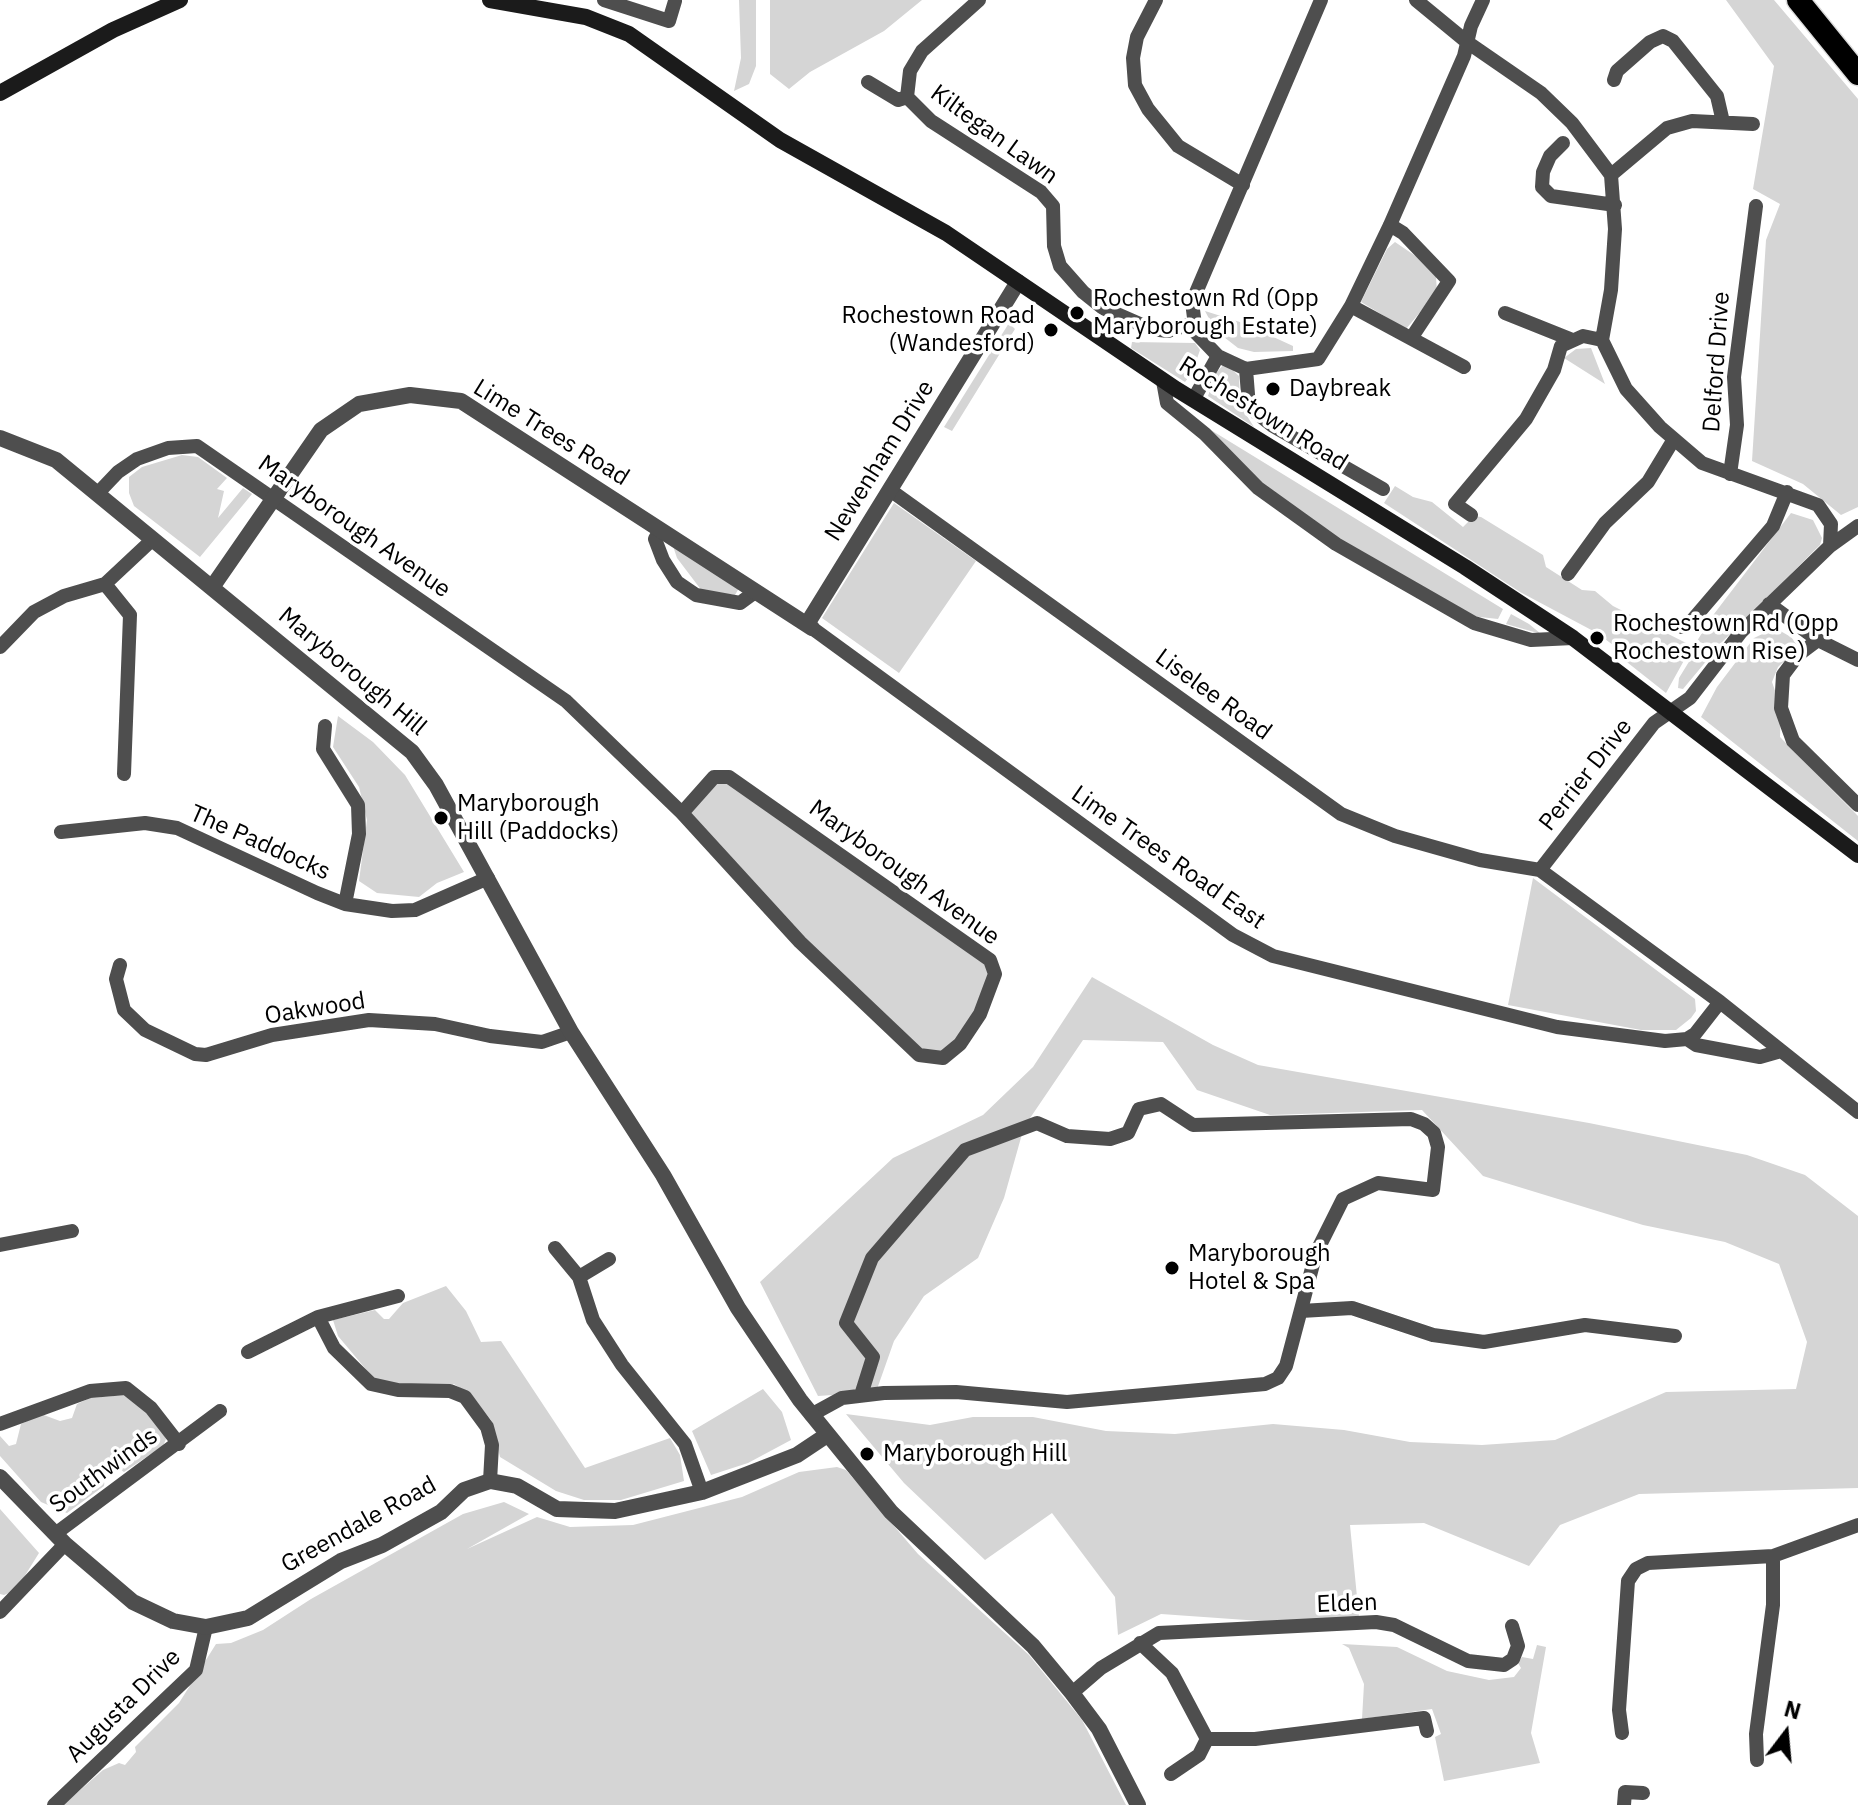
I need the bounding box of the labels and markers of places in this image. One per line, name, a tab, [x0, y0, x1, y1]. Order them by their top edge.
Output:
place label: Rochestown Rd (Opp Maryborough Estate)	[1093, 285, 1319, 341]
place label: Rochestown Road (Wandesford)	[842, 302, 1035, 358]
marker: Rochestown Rd (Opp Maryborough Estate)	[1068, 304, 1086, 322]
marker: Rochestown Road (Wandesford)	[1042, 321, 1060, 339]
place label: Daybreak	[1289, 375, 1391, 403]
marker: Daybreak	[1264, 380, 1282, 398]
place label: Rochestown Rd (Opp Rochestown Rise)	[1613, 610, 1839, 666]
marker: Rochestown Rd (Opp Rochestown Rise)	[1588, 629, 1606, 647]
place label: Maryborough Hill (Paddocks)	[457, 790, 619, 846]
marker: Maryborough Hill (Paddocks)	[432, 809, 450, 827]
place label: Maryborough Hotel & Spa	[1188, 1240, 1331, 1296]
marker: Maryborough Hotel & Spa	[1163, 1259, 1181, 1277]
place label: Maryborough Hill	[883, 1440, 1067, 1468]
marker: Maryborough Hill	[858, 1445, 876, 1463]

